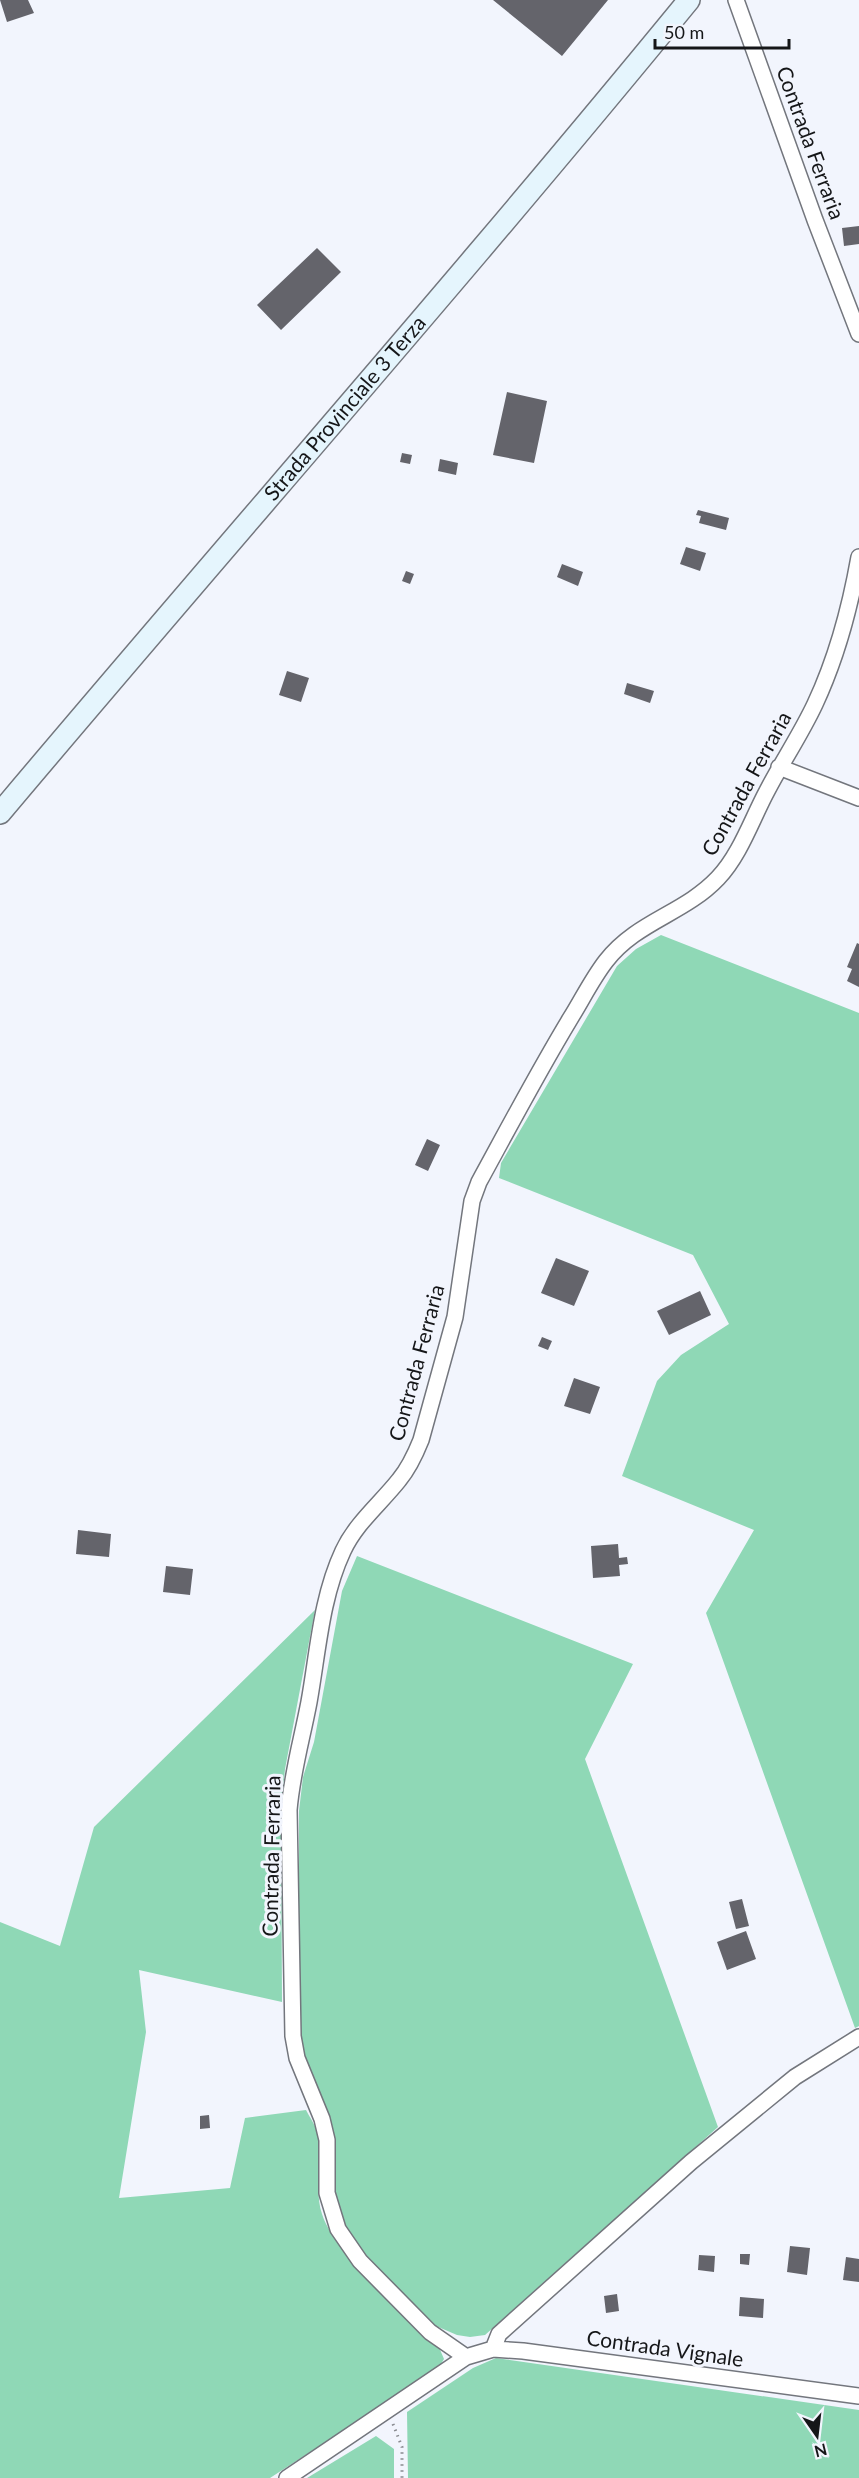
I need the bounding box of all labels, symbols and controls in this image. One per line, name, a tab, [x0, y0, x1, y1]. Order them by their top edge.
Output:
scale bar	[655, 12, 788, 50]
text: 50 m	[664, 21, 704, 43]
street label: Contrada Ferraria	[772, 63, 851, 222]
street label: Strada Provinciale 3 Terza	[258, 310, 430, 505]
street label: Contrada Ferraria	[696, 707, 796, 860]
street label: Contrada Ferraria	[383, 1282, 448, 1444]
street label: Contrada Ferraria	[257, 1775, 284, 1937]
street label: Contrada Vignale	[585, 2324, 745, 2371]
north arrow	[787, 2406, 847, 2466]
text: N	[812, 2440, 829, 2462]

